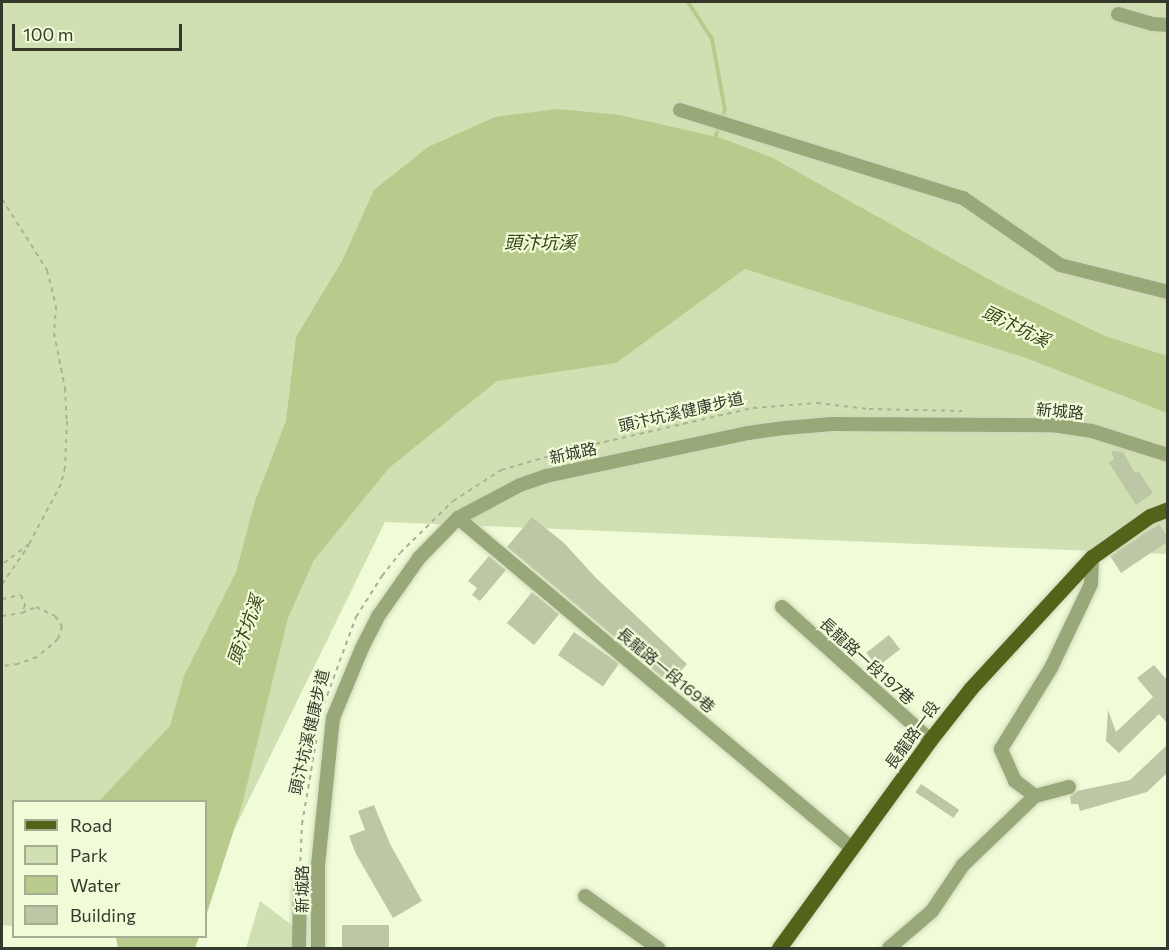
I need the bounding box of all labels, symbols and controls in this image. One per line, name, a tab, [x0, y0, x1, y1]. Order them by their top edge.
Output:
scale bar	[15, 12, 184, 50]
text: 100 m	[23, 23, 73, 45]
water label: 頭汴坑溪	[504, 231, 576, 253]
water label: 頭汴坑溪	[979, 301, 1053, 351]
street label: 頭汴坑溪健康步道	[616, 388, 746, 436]
street label: 新城路	[1035, 399, 1085, 423]
street label: 新城路	[548, 439, 598, 467]
water label: 頭汴坑溪	[223, 592, 267, 668]
street label: 長龍路一段197巷	[816, 613, 918, 709]
street label: 長龍路一段169巷	[613, 623, 719, 717]
street label: 頭汴坑溪健康步道	[285, 667, 333, 797]
street label: 長龍路一段	[881, 697, 943, 773]
legend	[12, 800, 207, 938]
text: Road	[70, 814, 112, 836]
text: Park	[70, 844, 108, 866]
street label: 新城路	[292, 865, 312, 913]
text: Water	[70, 874, 121, 896]
text: Building	[70, 904, 136, 926]

